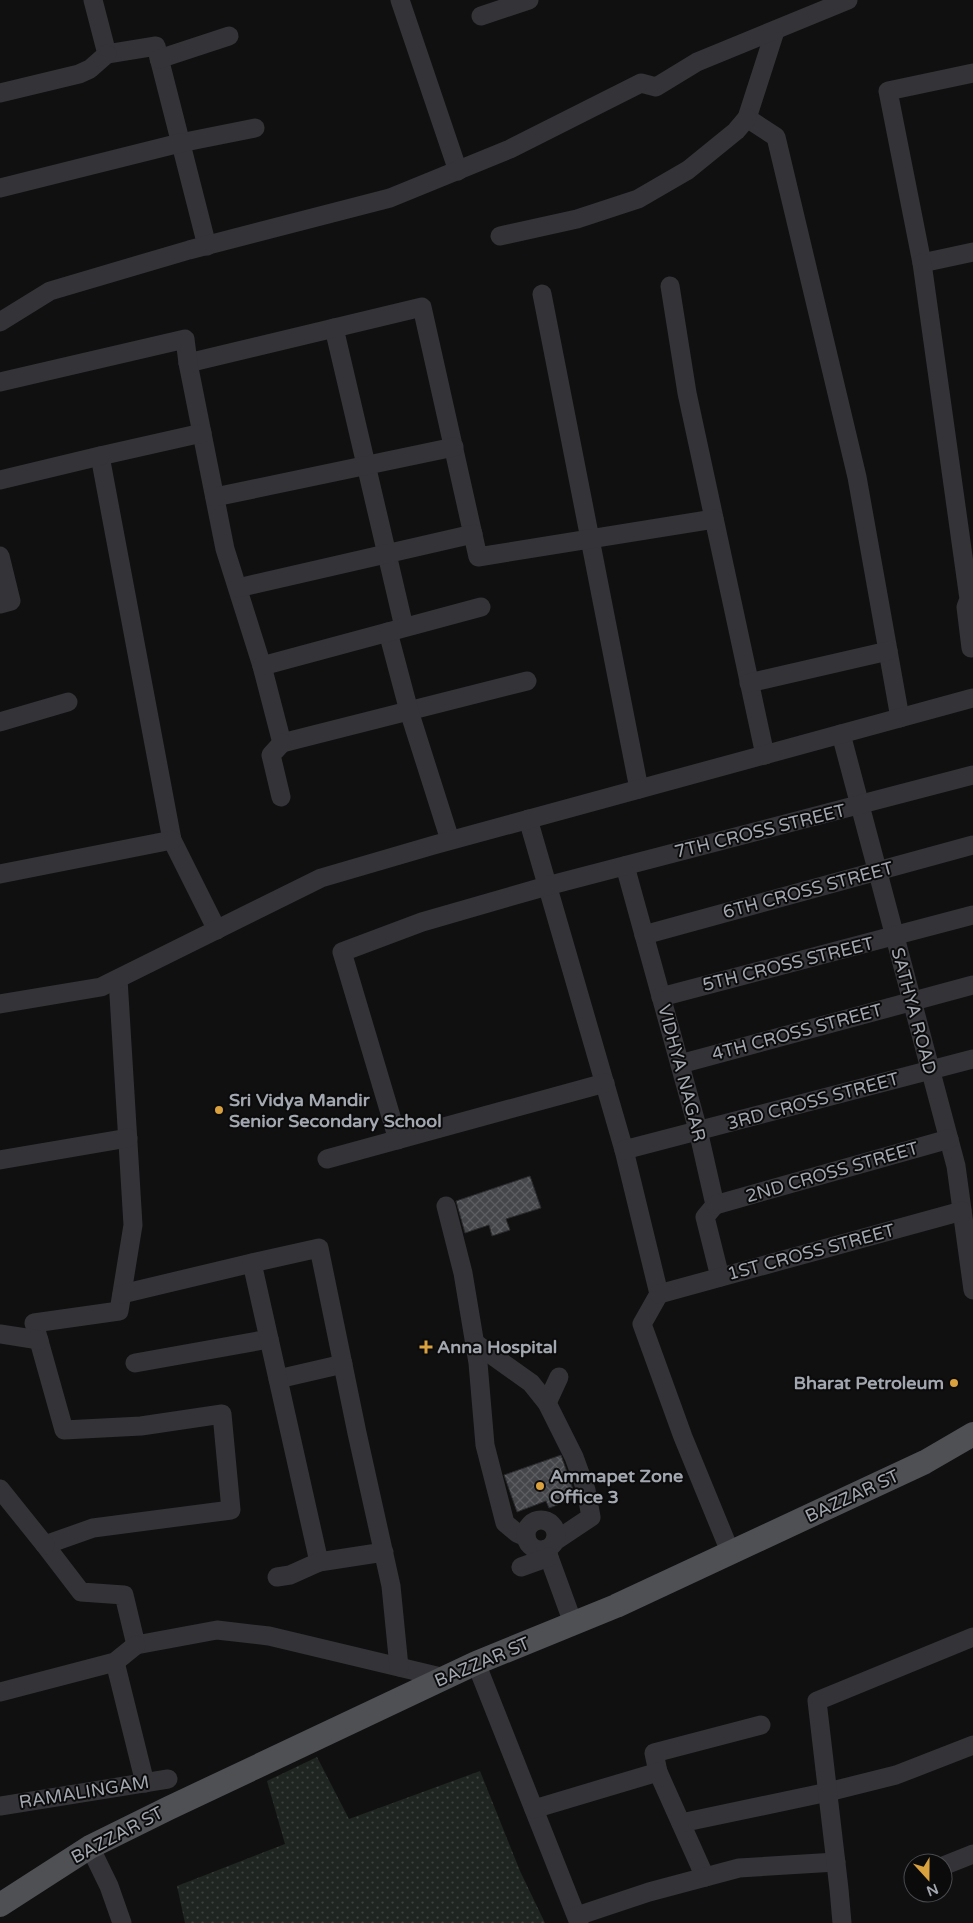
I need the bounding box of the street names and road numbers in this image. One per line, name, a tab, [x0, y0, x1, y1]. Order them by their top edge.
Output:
street label: 7TH CROSS STREET	[672, 799, 848, 863]
street label: 6TH CROSS STREET	[720, 857, 896, 923]
street label: 5TH CROSS STREET	[700, 932, 876, 996]
street label: SATHYA ROAD	[886, 945, 942, 1077]
street label: 4TH CROSS STREET	[709, 999, 885, 1065]
street label: VIDHYA NAGAR	[653, 1002, 711, 1144]
street label: 3RD CROSS STREET	[725, 1067, 901, 1135]
street label: 2ND CROSS STREET	[743, 1137, 921, 1207]
street label: 1ST CROSS STREET	[725, 1219, 897, 1285]
street label: BAZZAR ST	[801, 1465, 903, 1527]
street label: BAZZAR ST	[431, 1632, 533, 1692]
street label: RAMALINGAM	[17, 1771, 151, 1813]
street label: BAZZAR ST	[67, 1802, 167, 1868]

